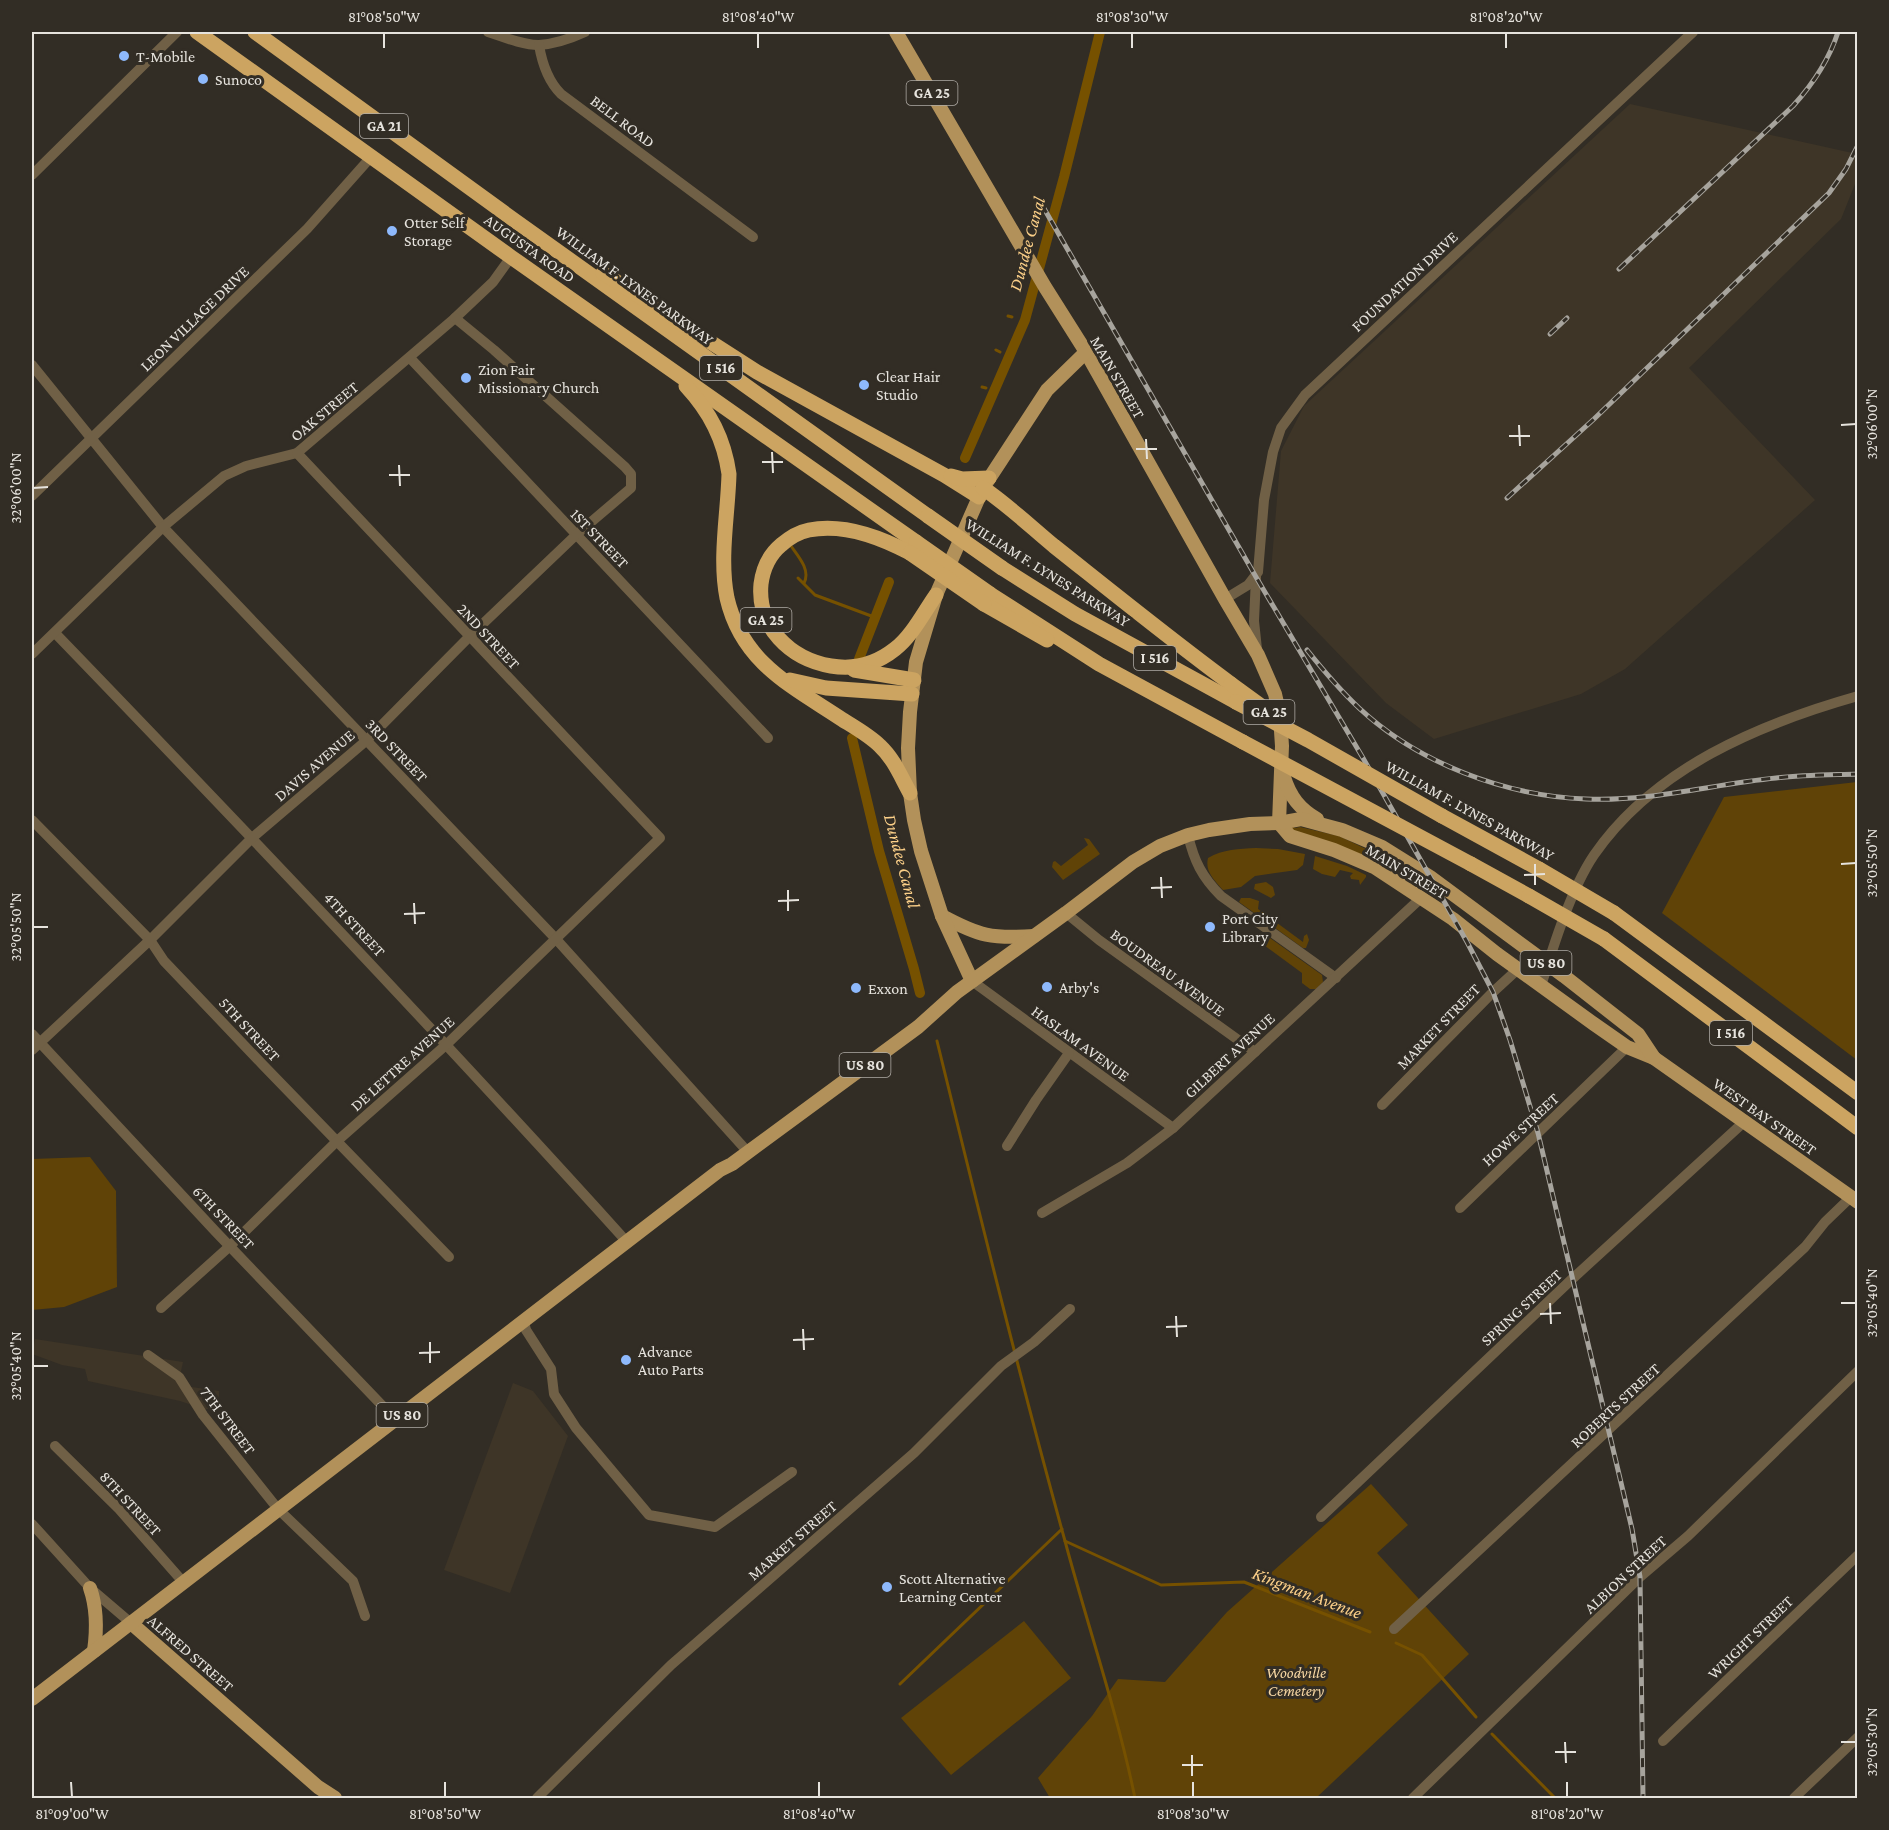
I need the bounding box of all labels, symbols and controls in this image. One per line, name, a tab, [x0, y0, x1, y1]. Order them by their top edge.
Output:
text: 81°08'50"W	[348, 9, 420, 25]
text: 81°08'40"W	[722, 9, 794, 25]
text: 81°08'30"W	[1096, 9, 1168, 25]
text: 81°08'20"W	[1470, 9, 1543, 25]
place label: T-Mobile	[136, 48, 195, 65]
marker: T-Mobile	[117, 49, 131, 63]
place label: Sunoco	[215, 71, 262, 88]
marker: Sunoco	[196, 72, 210, 86]
road number: GA 25	[906, 81, 958, 105]
street label: BELL ROAD	[587, 92, 658, 151]
road number: GA 21	[360, 114, 408, 138]
water label: Dundee Canal	[1005, 194, 1049, 293]
street label: AUGUSTA ROAD	[481, 211, 578, 286]
place label: Otter Self Storage	[404, 214, 466, 250]
street label: WILLIAM F. LYNES PARKWAY	[553, 223, 717, 348]
marker: Otter Self Storage	[385, 224, 399, 238]
street label: FOUNDATION DRIVE	[1348, 228, 1461, 335]
street label: LEON VILLAGE DRIVE	[137, 262, 252, 374]
street label: MAIN STREET	[1087, 333, 1148, 422]
road number: I 516	[700, 356, 742, 380]
place label: Zion Fair Missionary Church	[478, 361, 600, 397]
place label: Clear Hair Studio	[876, 368, 941, 403]
marker: Zion Fair Missionary Church	[459, 371, 473, 385]
street label: OAK STREET	[287, 378, 362, 445]
marker: Clear Hair Studio	[857, 378, 871, 392]
text: 32°06'00"N	[1864, 388, 1880, 459]
text: 32°06'00"N	[8, 452, 24, 523]
street label: 1ST STREET	[567, 505, 632, 572]
street label: WILLIAM F. LYNES PARKWAY	[963, 515, 1133, 630]
street label: 2ND STREET	[454, 600, 523, 673]
road number: GA 25	[740, 608, 792, 632]
road number: I 516	[1134, 646, 1176, 670]
road number: GA 25	[1244, 700, 1294, 724]
street label: 3RD STREET	[362, 715, 431, 786]
street label: DAVIS AVENUE	[271, 726, 358, 805]
street label: WILLIAM F. LYNES PARKWAY	[1382, 757, 1558, 864]
water label: Dundee Canal	[880, 812, 924, 911]
text: 32°05'50"N	[1864, 828, 1880, 897]
street label: MAIN STREET	[1363, 841, 1451, 903]
street label: 4TH STREET	[321, 889, 389, 960]
text: 32°05'50"N	[8, 892, 24, 961]
place label: Port City Library	[1222, 910, 1278, 946]
marker: Port City Library	[1203, 920, 1217, 934]
street label: BOUDREAU AVENUE	[1107, 925, 1228, 1020]
road number: US 80	[1520, 951, 1572, 975]
place label: Arby's	[1059, 979, 1099, 997]
place label: Exxon	[868, 980, 908, 997]
marker: Arby's	[1040, 980, 1054, 994]
street label: MARKET STREET	[1393, 980, 1484, 1072]
marker: Exxon	[849, 981, 863, 995]
street label: 5TH STREET	[216, 994, 284, 1065]
street label: HASLAM AVENUE	[1029, 1002, 1133, 1085]
street label: GILBERT AVENUE	[1181, 1009, 1278, 1101]
street label: DE LETTRE AVENUE	[347, 1012, 458, 1114]
road number: I 516	[1710, 1021, 1752, 1045]
road number: US 80	[840, 1053, 890, 1077]
street label: WEST BAY STREET	[1710, 1074, 1820, 1159]
street label: HOWE STREET	[1479, 1089, 1562, 1169]
street label: 6TH STREET	[189, 1182, 258, 1253]
street label: SPRING STREET	[1478, 1266, 1565, 1349]
text: 32°05'40"N	[1864, 1268, 1880, 1338]
text: 32°05'40"N	[8, 1331, 24, 1401]
place label: Advance Auto Parts	[638, 1343, 704, 1378]
marker: Advance Auto Parts	[619, 1353, 633, 1367]
street label: ROBERTS STREET	[1567, 1360, 1664, 1451]
street label: 7TH STREET	[197, 1383, 259, 1458]
road number: US 80	[376, 1403, 428, 1427]
street label: 8TH STREET	[97, 1468, 165, 1539]
street label: MARKET STREET	[745, 1497, 840, 1583]
street label: ALBION STREET	[1581, 1532, 1670, 1617]
water label: Kingman Avenue	[1250, 1563, 1365, 1623]
place label: Scott Alternative Learning Center	[899, 1570, 1006, 1606]
marker: Scott Alternative Learning Center	[880, 1580, 894, 1594]
street label: WRIGHT STREET	[1704, 1592, 1797, 1682]
street label: ALFRED STREET	[145, 1612, 237, 1695]
park label: Woodville Cemetery	[1266, 1664, 1326, 1700]
text: 32°05'30"N	[1864, 1707, 1880, 1777]
text: 81°09'00"W	[35, 1806, 109, 1822]
text: 81°08'50"W	[409, 1806, 481, 1822]
text: 81°08'40"W	[783, 1806, 855, 1822]
text: 81°08'30"W	[1157, 1806, 1229, 1822]
text: 81°08'20"W	[1531, 1806, 1604, 1822]

